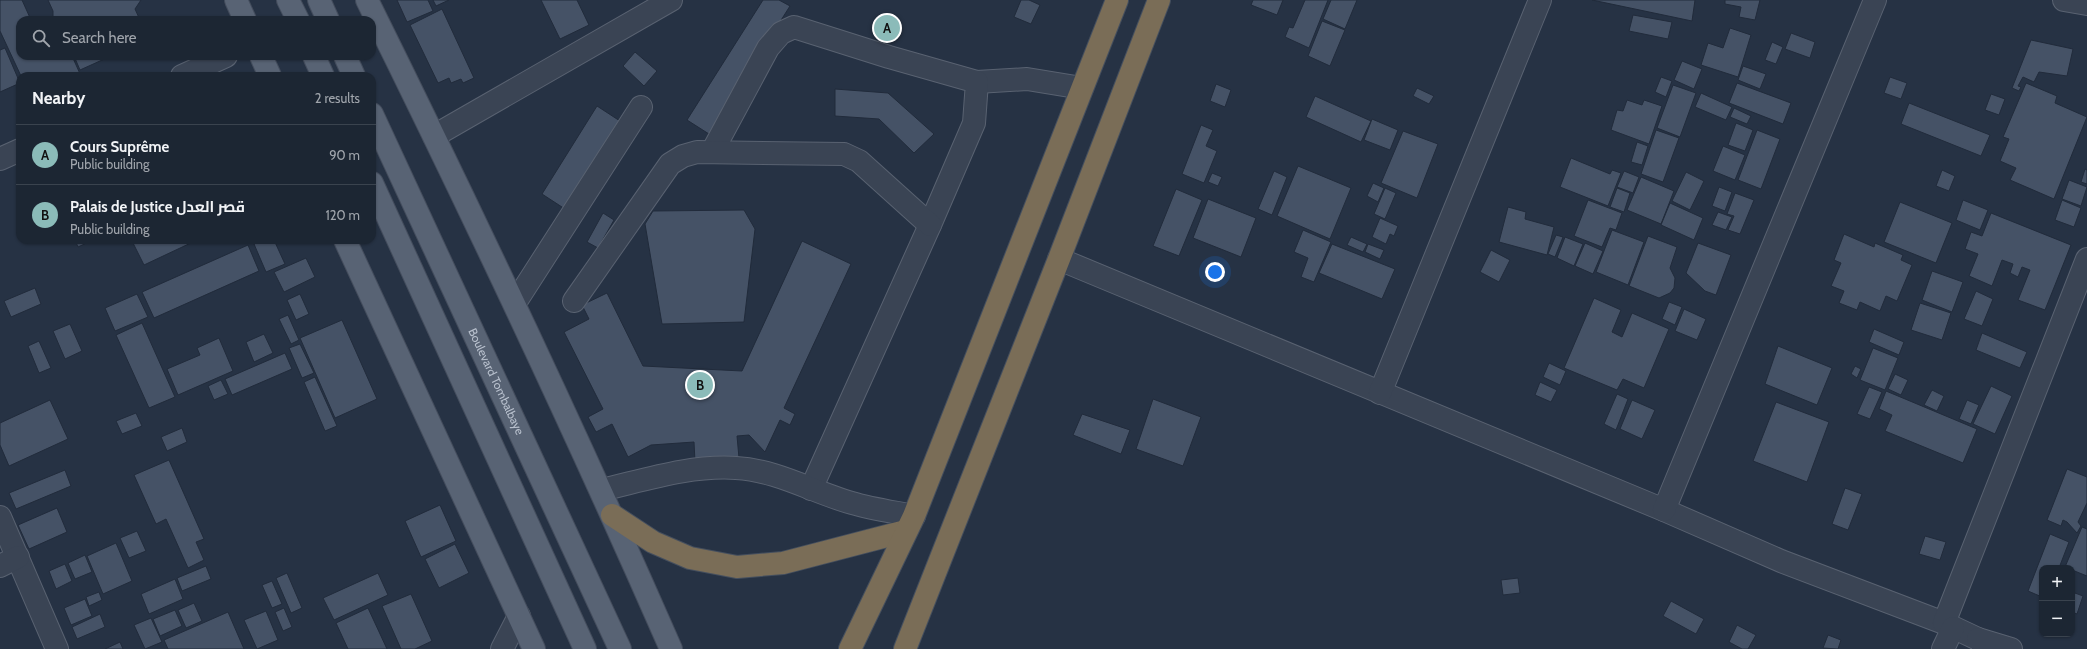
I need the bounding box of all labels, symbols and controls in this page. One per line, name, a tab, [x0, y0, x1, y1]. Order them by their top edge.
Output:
pin: A	[874, 13, 900, 43]
search box	[16, 16, 376, 60]
icon: search	[30, 27, 52, 49]
text: Search here	[62, 29, 137, 47]
text: Nearby	[32, 88, 85, 108]
text: 2 results	[315, 90, 360, 106]
text: Cours Suprême	[70, 138, 169, 156]
text: A	[41, 147, 49, 163]
text: 90 m	[329, 147, 360, 163]
text: Public building	[70, 156, 150, 172]
text: Palais de Justice قصر العدل	[70, 198, 245, 216]
text: B	[41, 207, 49, 223]
text: 120 m	[326, 207, 360, 223]
text: Public building	[70, 221, 150, 237]
your location	[1205, 262, 1225, 282]
street label: Boulevard Tombalbaye	[465, 326, 528, 437]
pin: B	[687, 370, 713, 400]
map controls	[2039, 565, 2075, 637]
button: +	[2039, 565, 2075, 601]
button: −	[2039, 601, 2075, 637]

